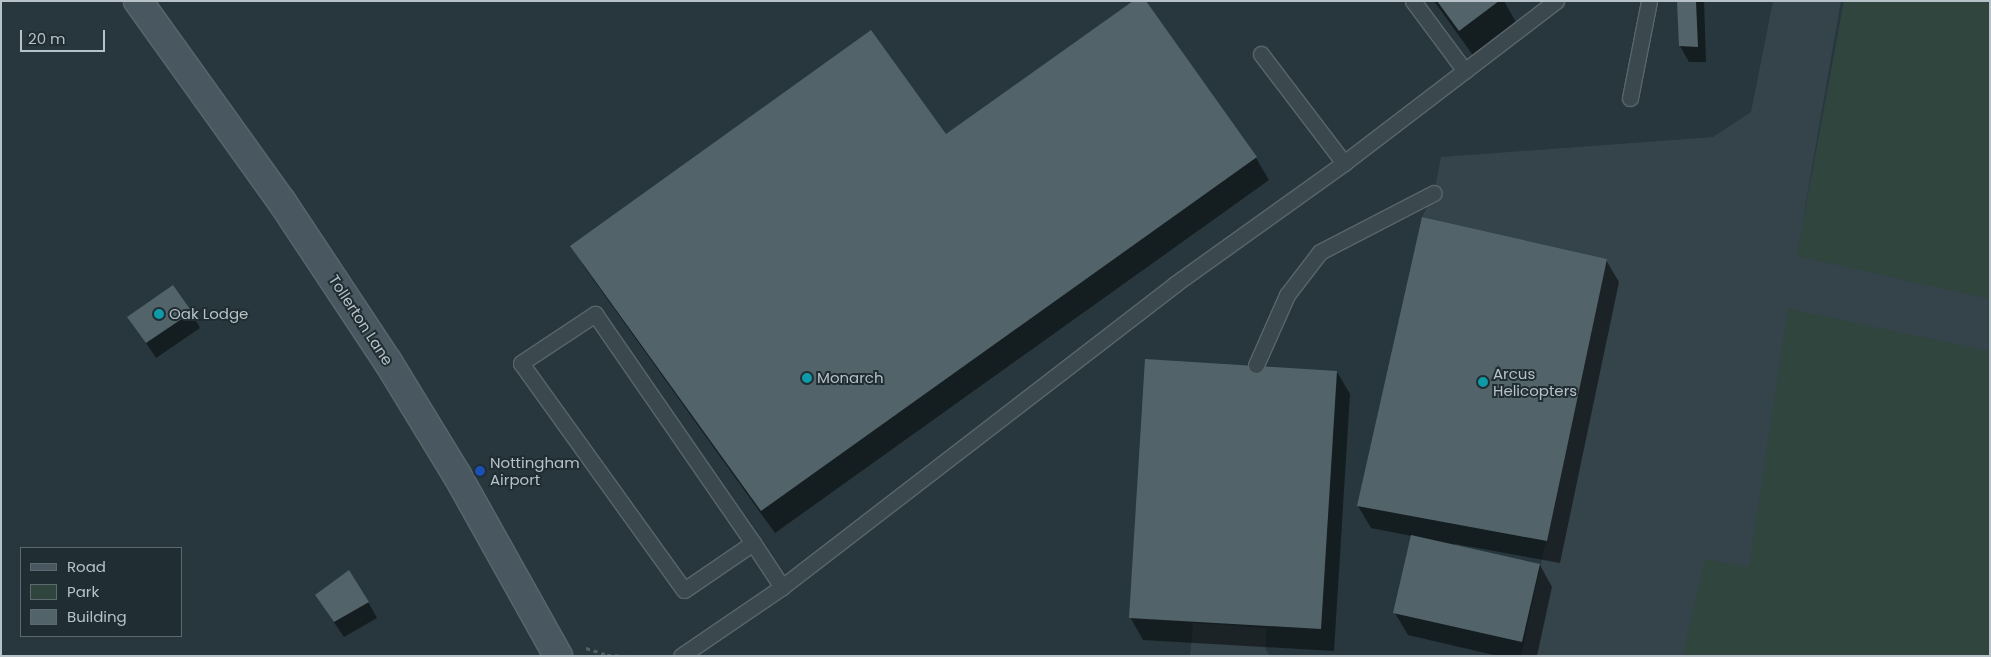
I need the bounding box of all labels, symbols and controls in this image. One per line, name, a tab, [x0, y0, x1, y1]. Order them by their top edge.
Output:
scale bar	[22, 20, 108, 52]
text: 20 m	[28, 28, 66, 49]
street label: Tollerton Lane	[325, 271, 397, 369]
place label: Oak Lodge	[169, 305, 248, 323]
marker: Oak Lodge	[153, 308, 165, 320]
place label: Arcus Helicopters	[1493, 364, 1577, 399]
place label: Monarch	[817, 369, 884, 387]
marker: Monarch	[801, 372, 813, 384]
marker: Arcus Helicopters	[1477, 376, 1489, 388]
place label: Nottingham Airport	[490, 453, 580, 488]
marker: Nottingham Airport	[474, 465, 486, 477]
legend	[20, 547, 182, 637]
text: Road	[67, 556, 106, 577]
text: Park	[67, 581, 99, 602]
text: Building	[67, 606, 127, 627]

